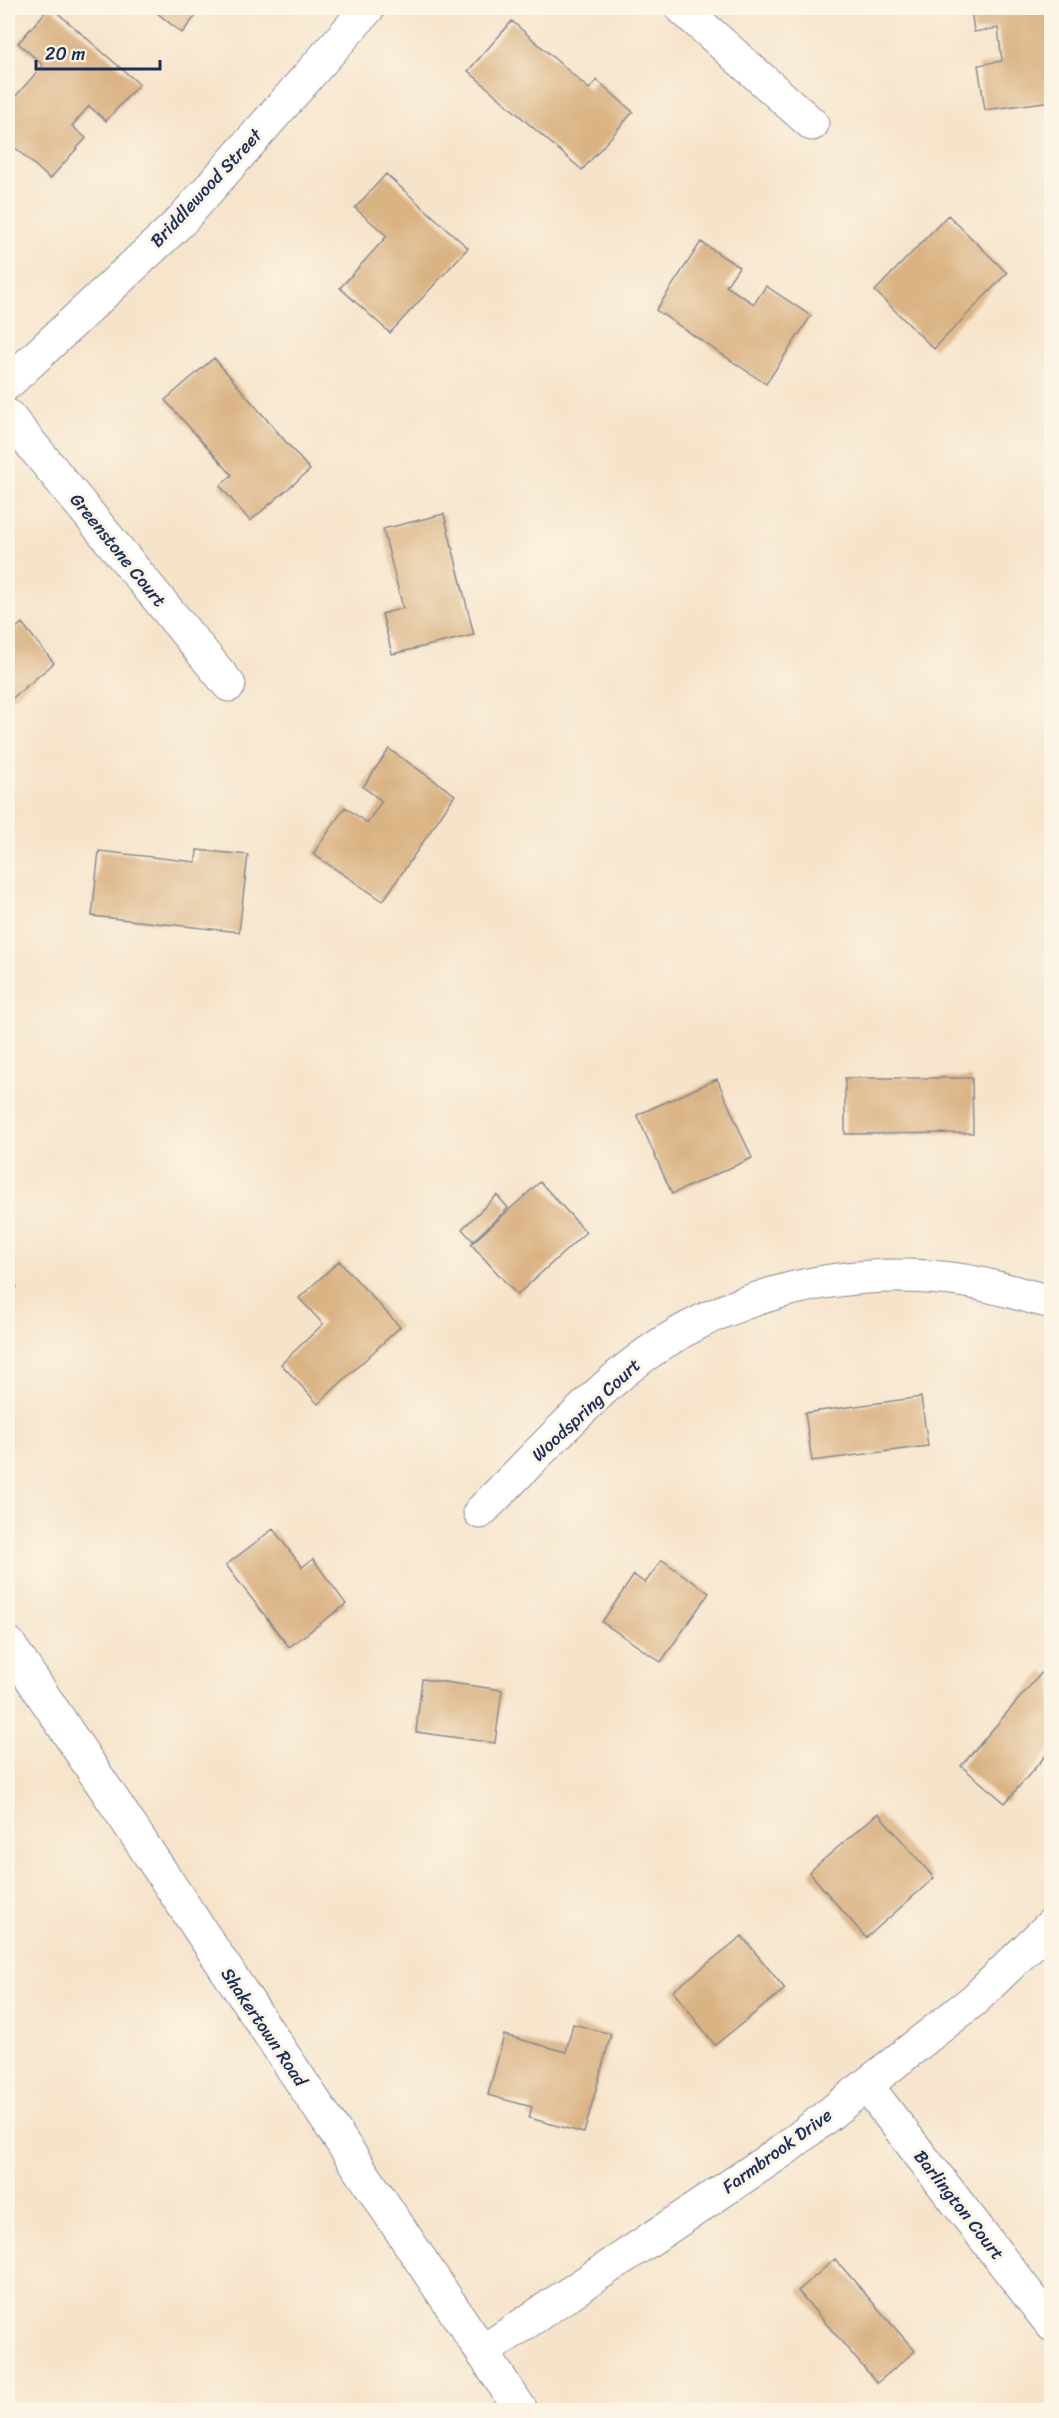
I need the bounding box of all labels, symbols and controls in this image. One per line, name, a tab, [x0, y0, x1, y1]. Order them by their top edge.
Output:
scale bar	[36, 33, 160, 71]
text: 20 m	[45, 38, 85, 70]
street label: Briddlewood Street	[142, 120, 271, 255]
street label: Greenstone Court	[62, 486, 175, 615]
street label: Woodspring Court	[524, 1350, 648, 1470]
street label: Shakertown Road	[212, 1961, 317, 2094]
street label: Farmbrook Drive	[715, 2100, 839, 2202]
street label: Barlington Court	[905, 2143, 1013, 2267]

